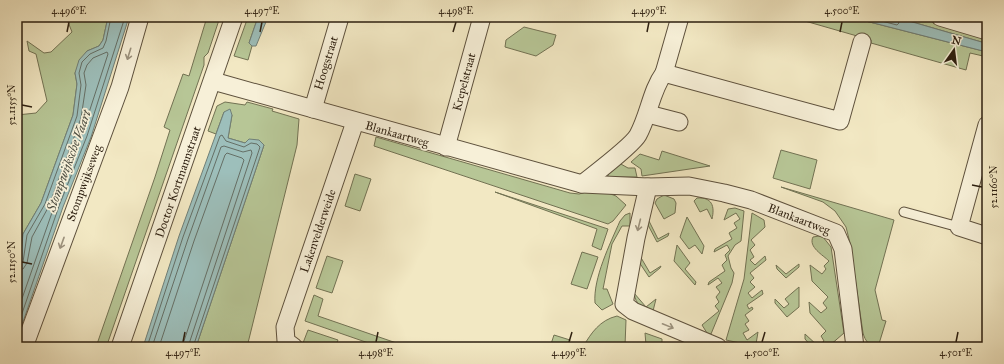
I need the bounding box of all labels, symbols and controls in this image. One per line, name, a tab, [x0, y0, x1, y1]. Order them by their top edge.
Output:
text: 4.496°E	[52, 5, 86, 17]
text: 4.497°E	[244, 5, 280, 17]
text: 4.498°E	[438, 5, 474, 17]
text: 4.499°E	[631, 5, 667, 17]
text: 4.500°E	[825, 5, 859, 17]
north arrow	[934, 30, 974, 70]
text: N	[950, 33, 963, 48]
street label: Hoogstraat	[311, 34, 342, 92]
one-way arrow	[125, 48, 132, 61]
street label: Krepelstraat	[450, 51, 479, 113]
text: 52.1155°N	[6, 84, 18, 126]
water label: Stompwijksche Vaart	[43, 107, 95, 215]
street label: Blankaartweg	[363, 118, 431, 151]
street label: Doctor Kortmannstraat	[152, 124, 204, 240]
street label: Stompwijkseweg	[64, 142, 105, 224]
text: 52.1160°N	[988, 165, 1000, 208]
street label: Lakenvelderweide	[297, 188, 339, 274]
street label: Blankaartweg	[766, 201, 832, 238]
one-way arrow	[635, 218, 642, 231]
one-way arrow	[58, 236, 66, 248]
text: 52.1150°N	[6, 240, 18, 283]
one-way arrow	[661, 323, 673, 330]
text: 4.497°E	[165, 347, 201, 359]
text: 4.498°E	[358, 347, 394, 359]
text: 4.499°E	[551, 347, 587, 359]
text: 4.500°E	[745, 347, 779, 359]
text: 4.501°E	[940, 347, 972, 359]

